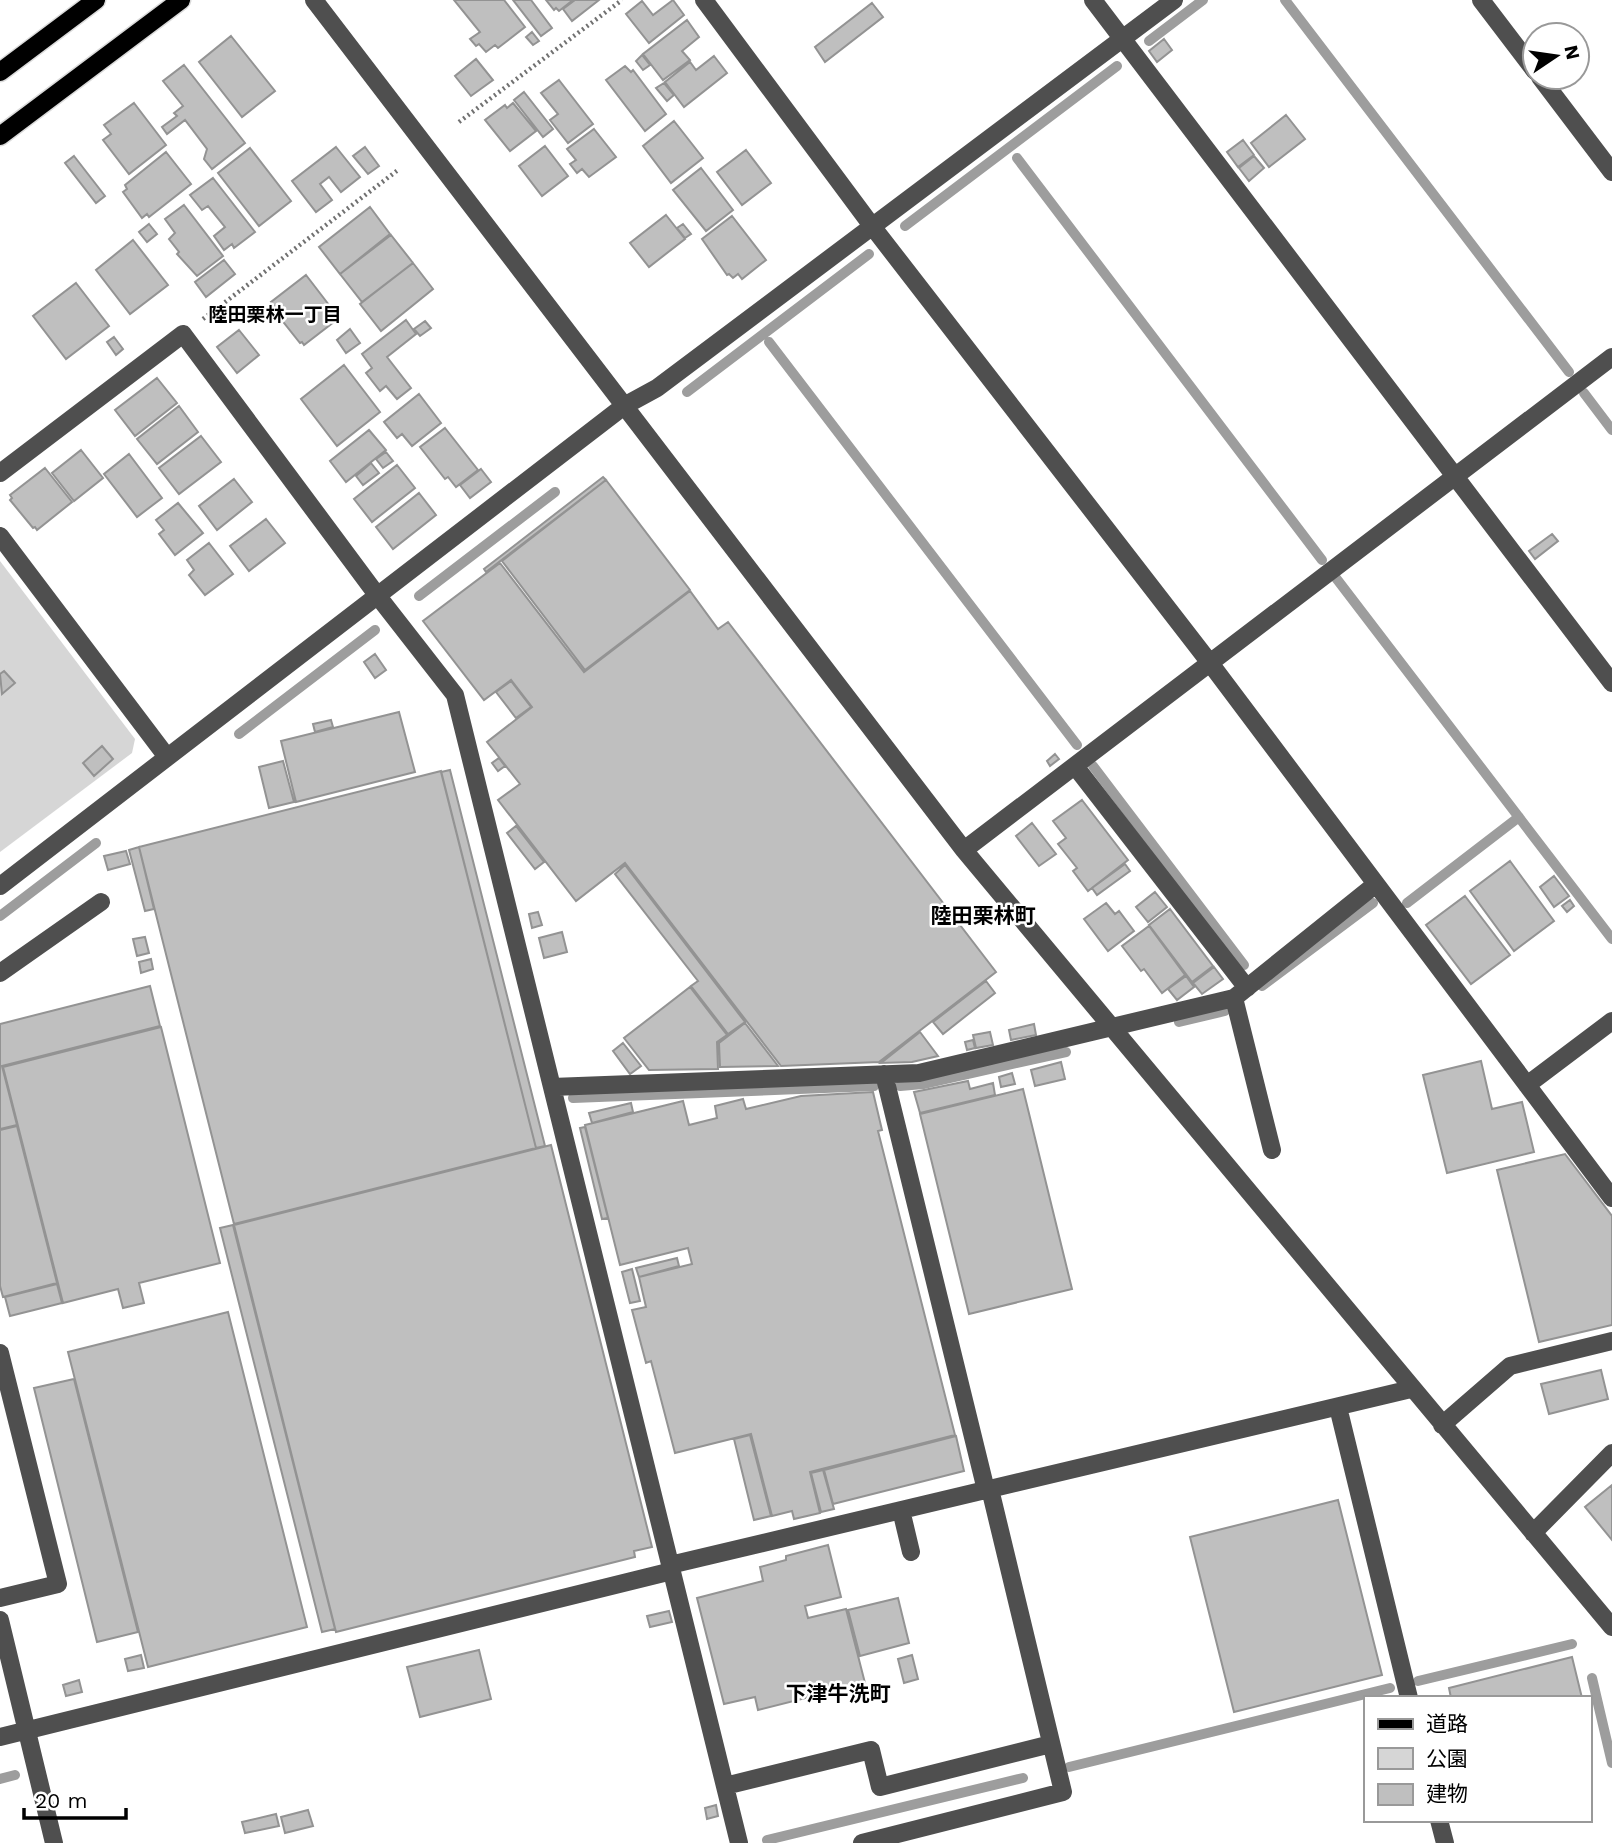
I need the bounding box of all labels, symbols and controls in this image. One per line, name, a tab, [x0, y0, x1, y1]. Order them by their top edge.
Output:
north arrow	[1521, 21, 1591, 91]
text: N	[1559, 43, 1585, 62]
district label: 陸田栗林一丁目	[208, 303, 342, 326]
district label: 陸田栗林町	[931, 903, 1036, 928]
district label: 下津牛洗町	[786, 1681, 891, 1706]
legend	[1364, 1696, 1591, 1822]
text: 道路	[1426, 1711, 1468, 1736]
text: 公園	[1426, 1746, 1468, 1771]
scale bar	[24, 1776, 126, 1820]
text: 建物	[1426, 1781, 1468, 1806]
text: 20 m	[35, 1788, 87, 1813]

